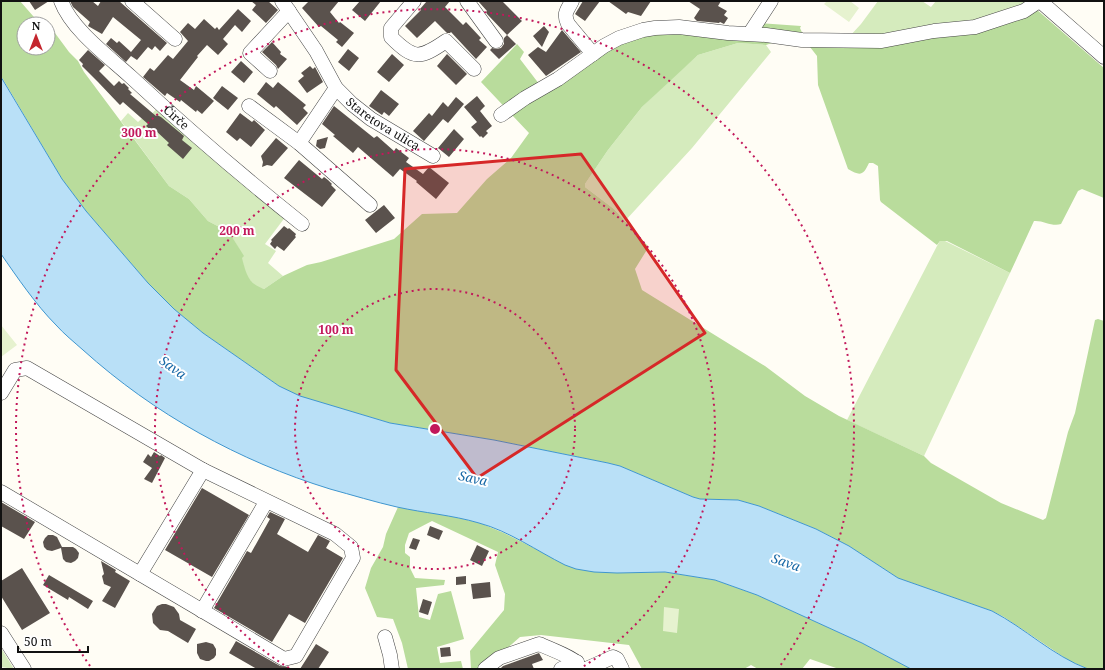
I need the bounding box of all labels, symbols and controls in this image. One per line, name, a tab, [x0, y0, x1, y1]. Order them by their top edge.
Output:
north arrow	[16, 16, 56, 56]
text: N	[32, 18, 41, 33]
street label: Staretova ulica	[342, 93, 423, 154]
street label: Čirče	[160, 101, 193, 134]
text: 300 m	[121, 124, 157, 141]
text: 200 m	[219, 222, 255, 239]
text: 100 m	[318, 321, 354, 338]
water label: Sava	[156, 351, 190, 383]
centre of rings	[428, 422, 442, 436]
water label: Sava	[457, 466, 490, 490]
water label: Sava	[769, 549, 803, 575]
scale bar	[18, 628, 88, 654]
text: 50 m	[24, 633, 52, 650]

